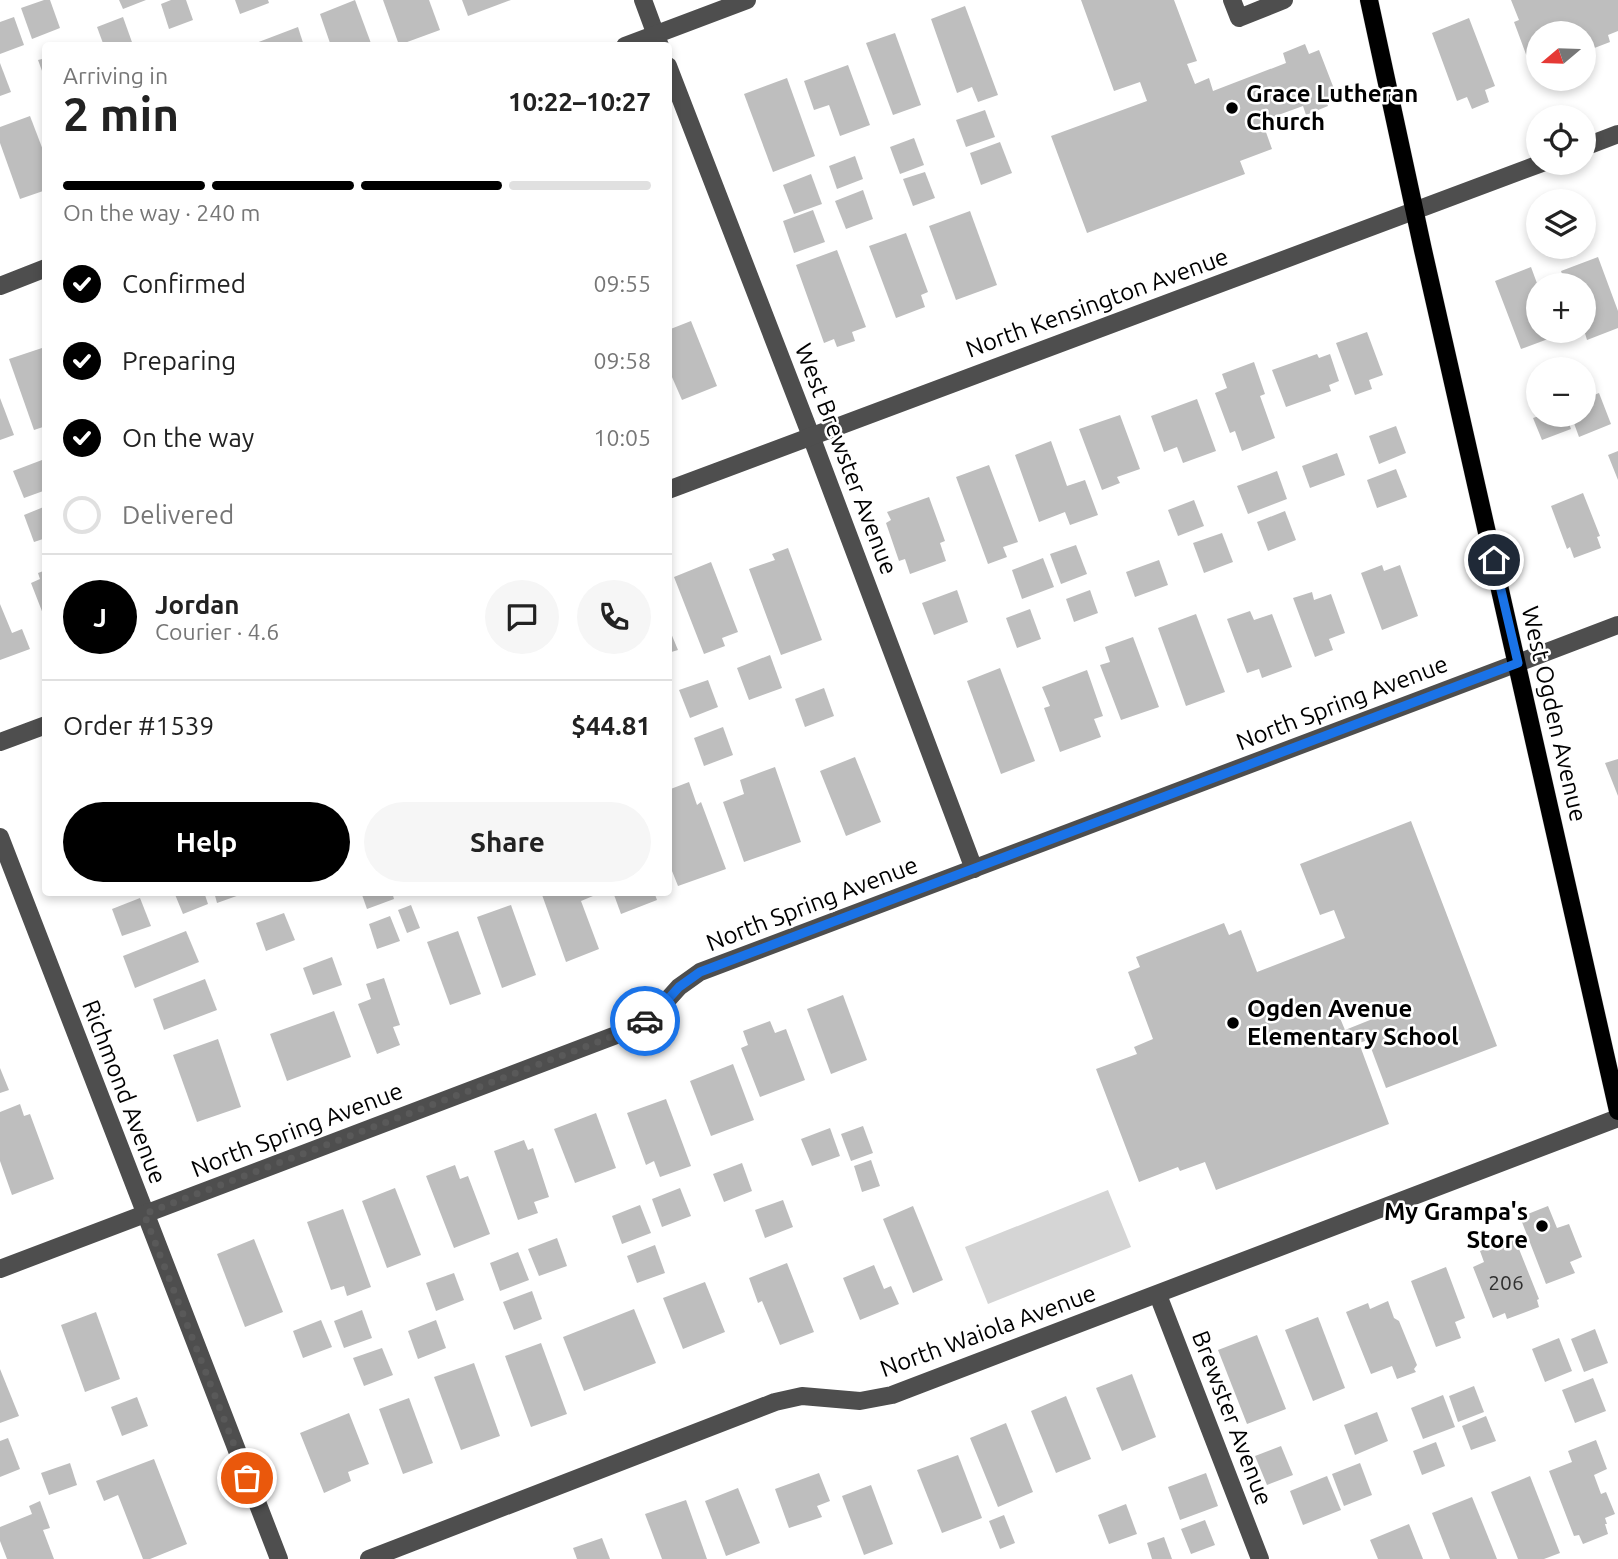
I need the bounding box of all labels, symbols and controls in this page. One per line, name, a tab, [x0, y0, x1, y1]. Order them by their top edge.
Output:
north arrow	[1526, 21, 1596, 91]
map controls	[1526, 21, 1596, 427]
text: Arriving in	[63, 63, 168, 88]
place label: Grace Lutheran Church	[1246, 80, 1418, 135]
text: 10:22–10:27	[508, 87, 651, 116]
text: 2 min	[63, 88, 179, 140]
marker: Grace Lutheran Church	[1224, 100, 1240, 116]
button: locate	[1526, 105, 1596, 175]
button: layers	[1526, 189, 1596, 259]
text: On the way · 240 m	[63, 200, 260, 225]
street label: North Kensington Avenue	[962, 242, 1232, 363]
icon: check	[63, 265, 101, 303]
text: Confirmed	[122, 269, 246, 298]
text: 09:55	[593, 271, 651, 296]
button: +	[1526, 273, 1596, 343]
street label: West Brewster Avenue	[790, 340, 903, 578]
icon: check	[63, 342, 101, 380]
text: Preparing	[122, 346, 236, 375]
text: 09:58	[593, 348, 651, 373]
button: −	[1526, 357, 1596, 427]
icon: check	[63, 419, 101, 457]
text: On the way	[122, 423, 254, 452]
text: 10:05	[593, 425, 651, 450]
text: Delivered	[122, 500, 234, 529]
pin	[1464, 530, 1524, 590]
icon: home	[1475, 541, 1513, 579]
button: chat	[485, 580, 559, 654]
button: phone	[577, 580, 651, 654]
text: Jordan	[155, 590, 240, 619]
text: J	[93, 603, 107, 632]
street label: West Ogden Avenue	[1517, 604, 1592, 824]
text: Courier · 4.6	[155, 619, 279, 644]
street label: North Spring Avenue	[1232, 650, 1451, 755]
text: Order #1539	[63, 711, 214, 740]
text: $44.81	[571, 711, 651, 740]
button: Help	[63, 802, 350, 882]
button: Share	[364, 802, 651, 882]
street label: North Spring Avenue	[702, 851, 921, 956]
courier	[610, 986, 680, 1056]
place label: Ogden Avenue Elementary School	[1247, 995, 1459, 1050]
street label: Richmond Avenue	[77, 996, 172, 1187]
icon: car	[626, 1002, 664, 1040]
marker: Ogden Avenue Elementary School	[1225, 1015, 1241, 1031]
street label: North Spring Avenue	[187, 1077, 406, 1182]
place label: My Grampa's Store	[1384, 1198, 1528, 1253]
marker: My Grampa's Store	[1534, 1218, 1550, 1234]
house number: 206	[1488, 1270, 1524, 1294]
street label: North Waiola Avenue	[876, 1279, 1100, 1382]
street label: Brewster Avenue	[1187, 1327, 1278, 1509]
pin	[217, 1448, 277, 1508]
icon: bag	[228, 1459, 266, 1497]

